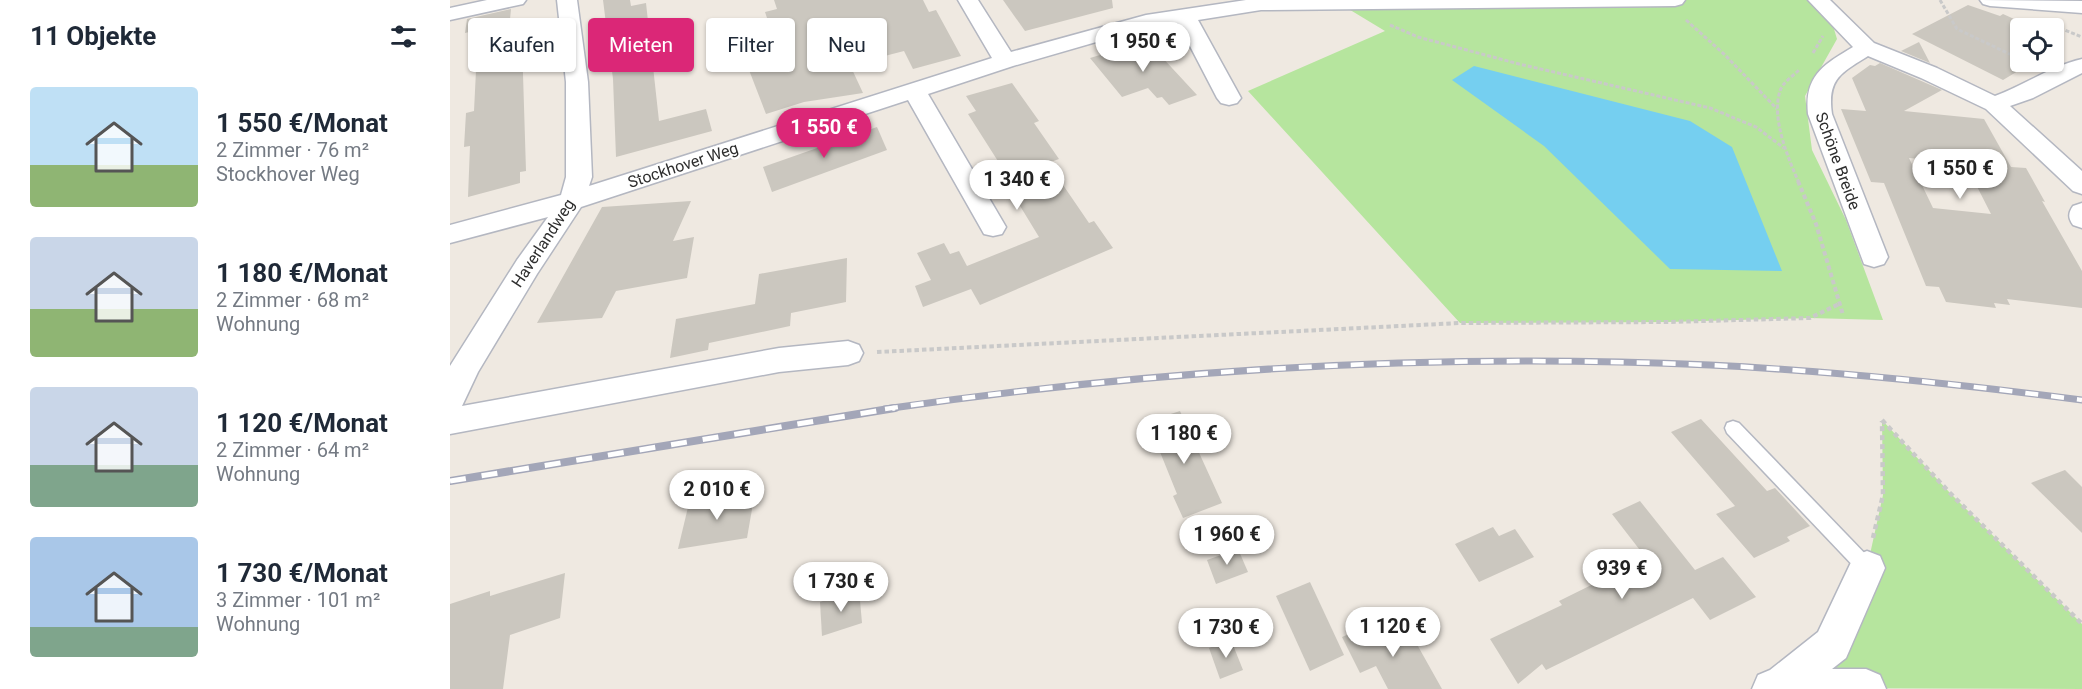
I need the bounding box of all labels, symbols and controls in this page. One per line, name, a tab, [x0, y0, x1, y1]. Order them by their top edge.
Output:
chip: Kaufen	[468, 18, 576, 72]
chip: Mieten	[588, 18, 694, 72]
chip: Filter	[706, 18, 795, 72]
chip: Neu	[807, 18, 887, 72]
map controls	[2010, 18, 2064, 72]
button: locate	[2010, 18, 2064, 72]
icon: filters	[387, 20, 420, 53]
text: 11 Objekte	[30, 21, 156, 51]
pin: 1 950 €	[1088, 22, 1198, 73]
text: 1 950 €	[1109, 29, 1177, 53]
text: 1 550 €/Monat	[216, 108, 388, 138]
pin: 1 550 €	[769, 108, 879, 159]
street label: Schöne Breide	[1812, 110, 1864, 212]
icon: home	[78, 111, 150, 183]
text: 1 550 €	[790, 115, 858, 139]
text: 2 Zimmer · 76 m²	[216, 138, 369, 162]
street label: Stockhover Weg	[625, 138, 741, 192]
pin: 1 550 €	[1905, 149, 2015, 200]
text: 1 550 €	[1926, 156, 1994, 180]
pin: 1 340 €	[962, 160, 1072, 211]
text: Stockhover Weg	[216, 162, 360, 186]
text: 1 340 €	[983, 167, 1051, 191]
street label: Haverlandweg	[507, 195, 579, 291]
text: 1 180 €/Monat	[216, 258, 388, 288]
icon: home	[78, 261, 150, 333]
text: 2 Zimmer · 68 m²	[216, 288, 369, 312]
text: Wohnung	[216, 312, 300, 336]
text: 1 120 €/Monat	[216, 408, 388, 438]
icon: home	[78, 411, 150, 483]
pin: 1 180 €	[1129, 414, 1239, 465]
text: 1 180 €	[1150, 421, 1218, 445]
text: 2 Zimmer · 64 m²	[216, 438, 369, 462]
text: Wohnung	[216, 462, 300, 486]
pin: 2 010 €	[662, 470, 772, 521]
text: 2 010 €	[683, 477, 751, 501]
pin: 1 960 €	[1172, 515, 1282, 566]
text: 1 960 €	[1193, 522, 1261, 546]
pin: 939 €	[1580, 549, 1664, 600]
text: 939 €	[1597, 556, 1647, 580]
text: 1 730 €/Monat	[216, 558, 388, 588]
icon: home	[78, 561, 150, 633]
pin: 1 730 €	[786, 562, 896, 613]
text: 1 730 €	[807, 569, 875, 593]
text: 3 Zimmer · 101 m²	[216, 588, 380, 612]
pin: 1 120 €	[1338, 607, 1448, 658]
pin: 1 730 €	[1171, 608, 1281, 659]
text: Wohnung	[216, 612, 300, 636]
text: 1 120 €	[1359, 614, 1427, 638]
text: 1 730 €	[1192, 615, 1260, 639]

